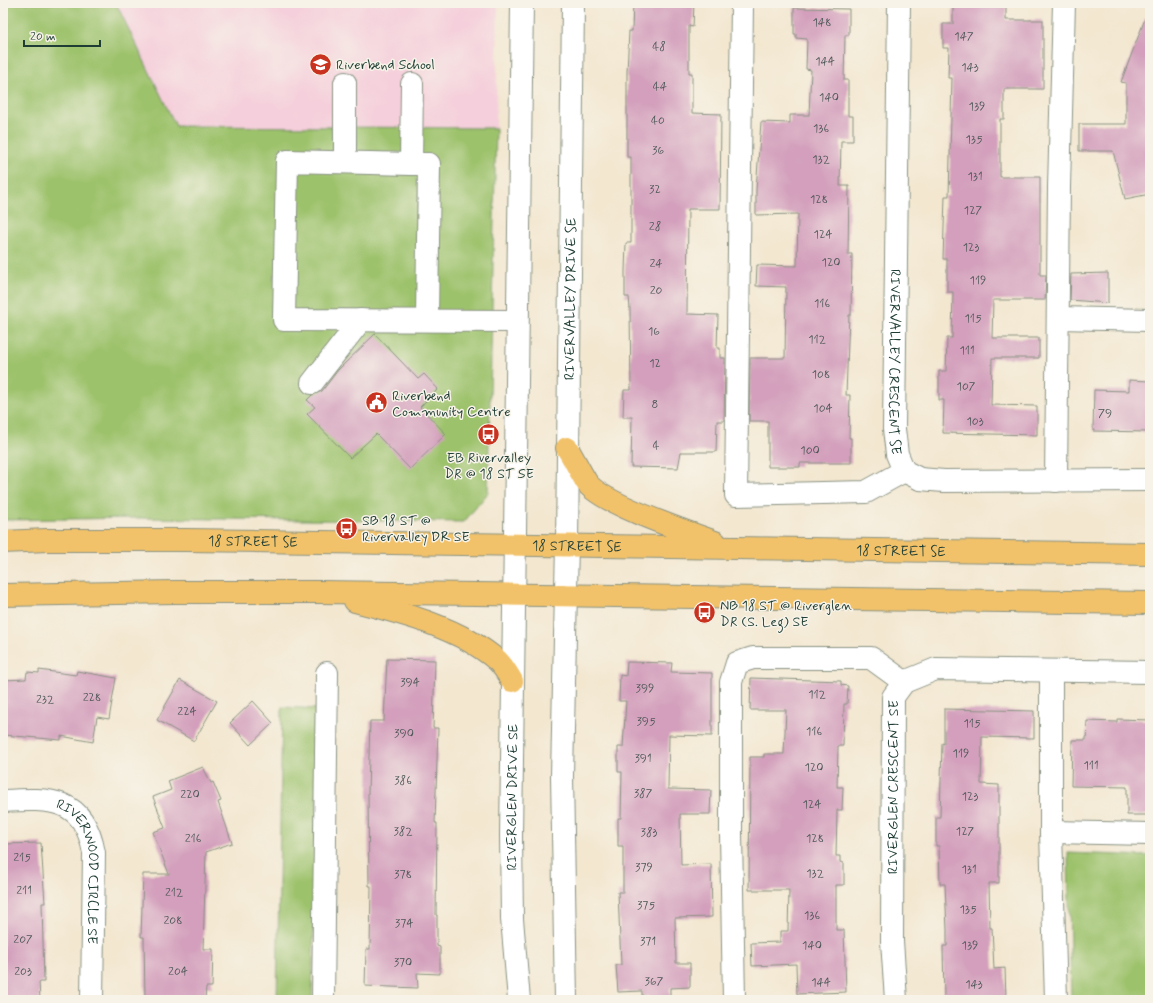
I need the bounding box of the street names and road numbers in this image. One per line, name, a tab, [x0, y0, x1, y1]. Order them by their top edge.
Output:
street label: RIVERVALLEY DRIVE SE	[561, 218, 581, 380]
street label: RIVERVALLEY CRESCENT SE	[884, 269, 905, 456]
street label: 18 STREET SE	[208, 532, 298, 552]
street label: 18 STREET SE	[532, 537, 622, 556]
street label: 18 STREET SE	[856, 542, 946, 561]
street label: RIVERGLEN CRESCENT SE	[884, 700, 903, 874]
street label: RIVERGLEN DRIVE SE	[503, 724, 522, 871]
street label: RIVERWOOD CIRCLE SE	[54, 795, 102, 944]

